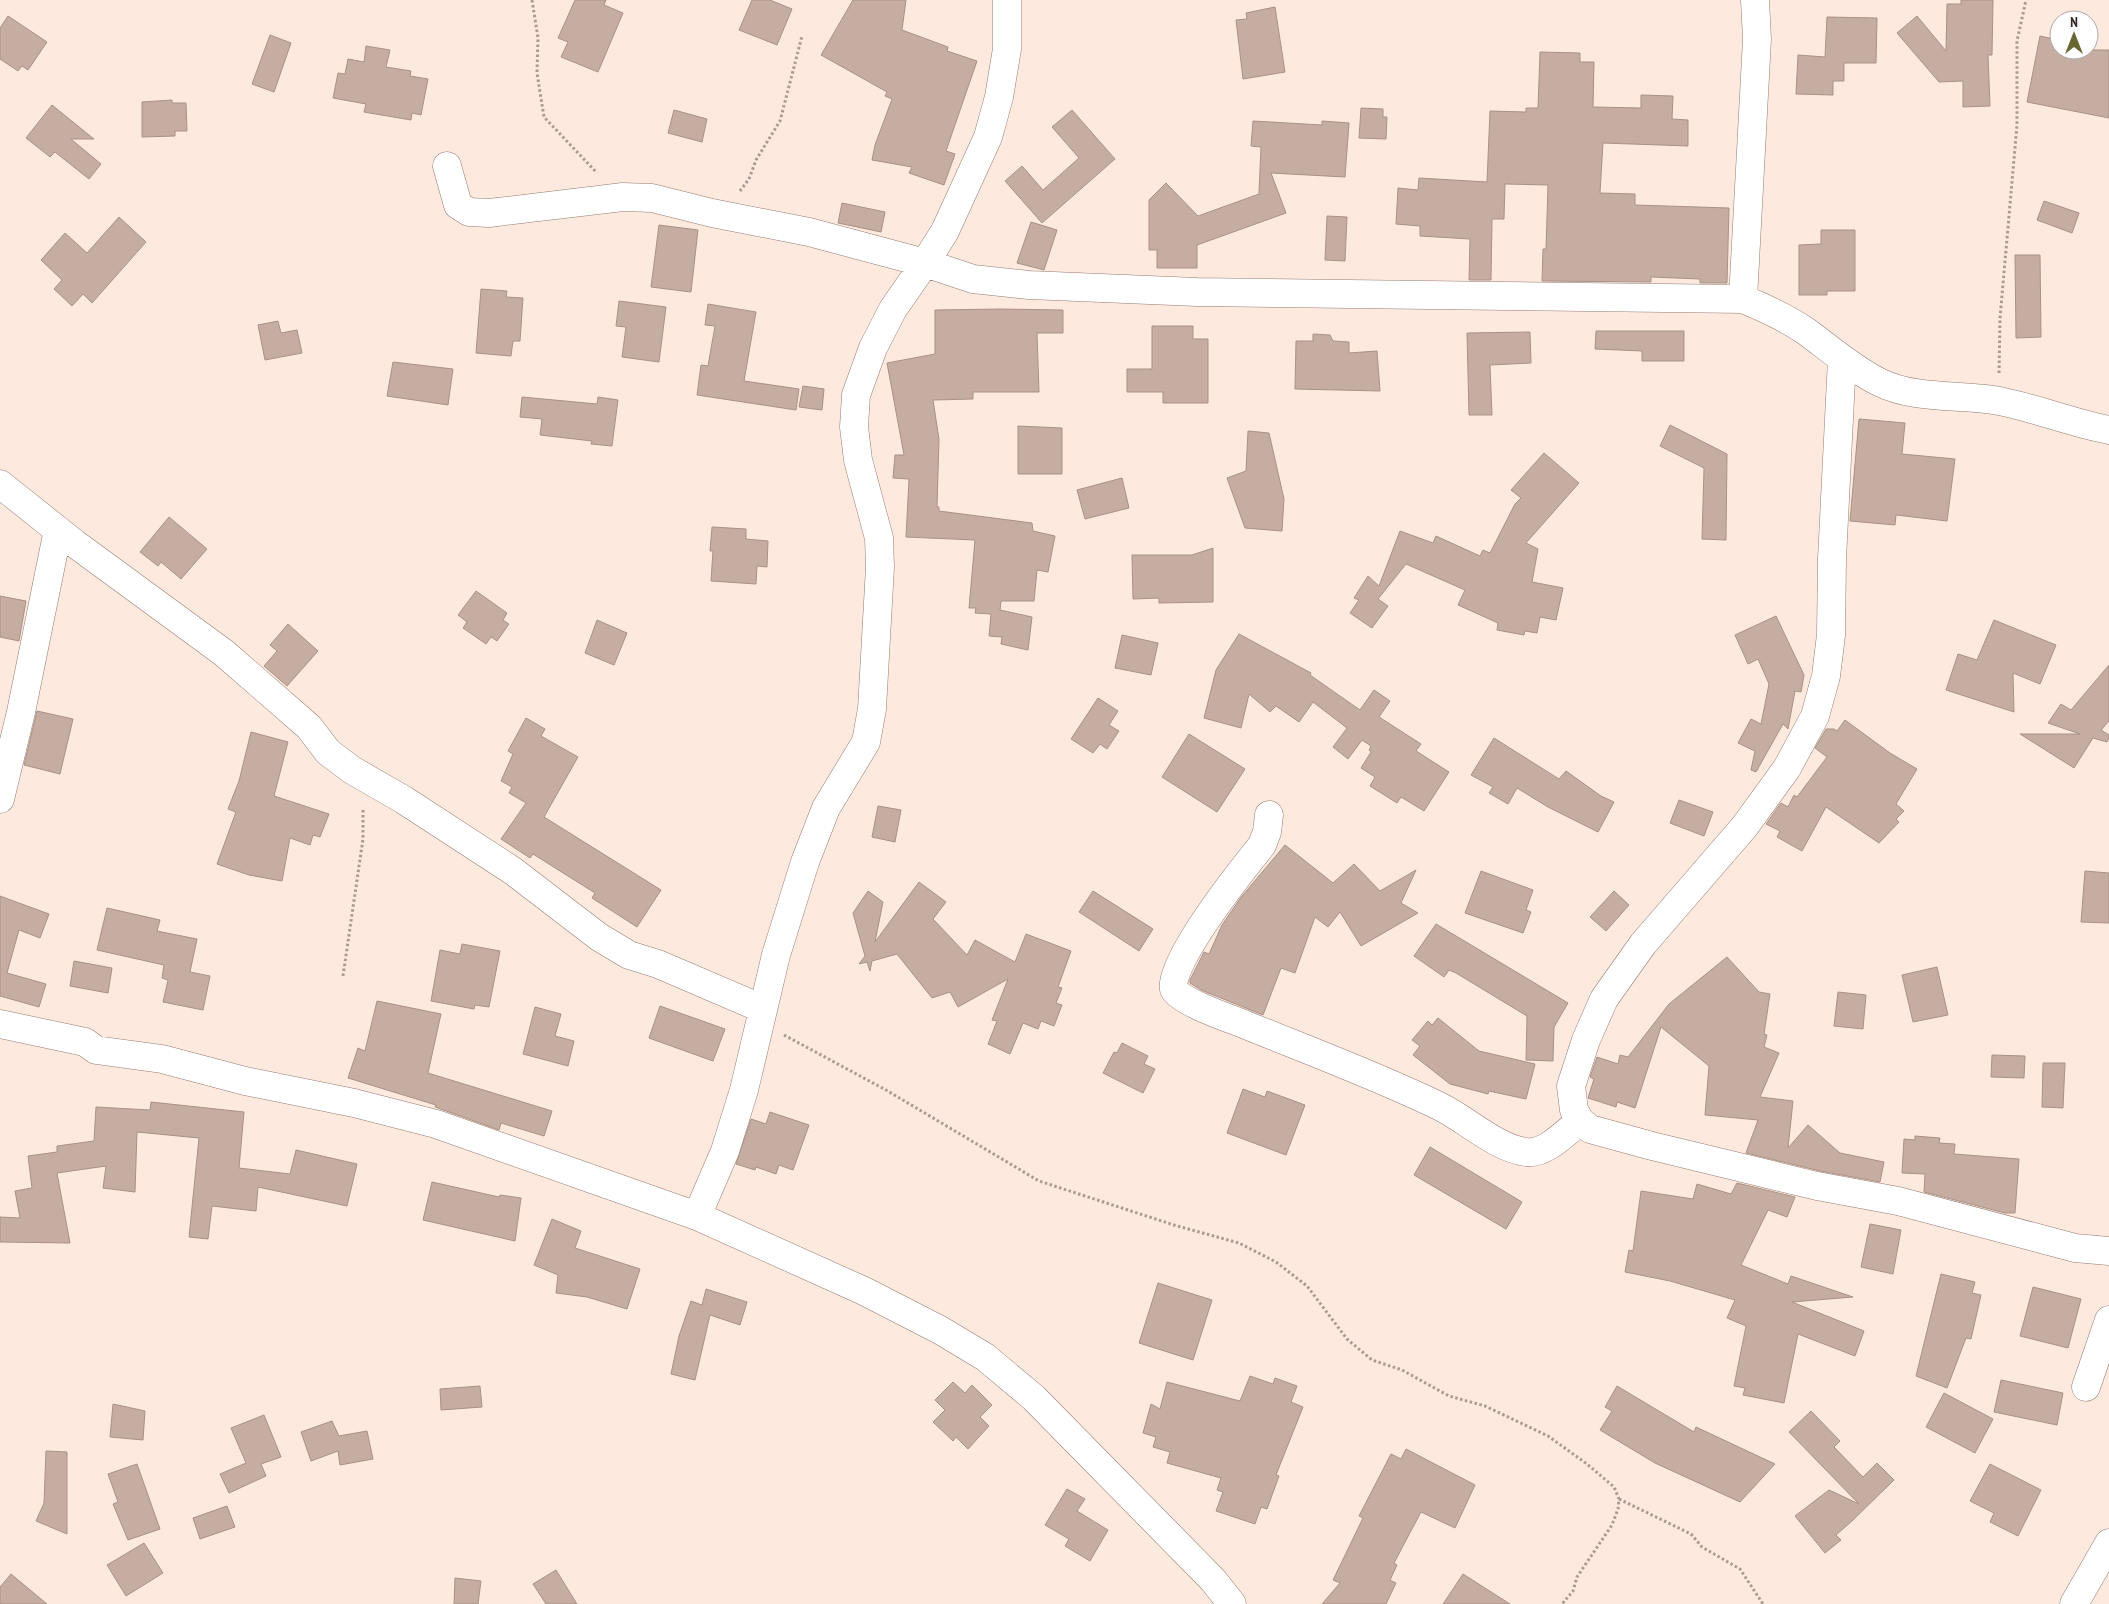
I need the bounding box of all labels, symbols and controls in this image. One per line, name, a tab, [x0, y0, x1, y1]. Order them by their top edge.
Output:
north arrow	[2049, 10, 2099, 60]
text: N	[2070, 13, 2078, 31]

